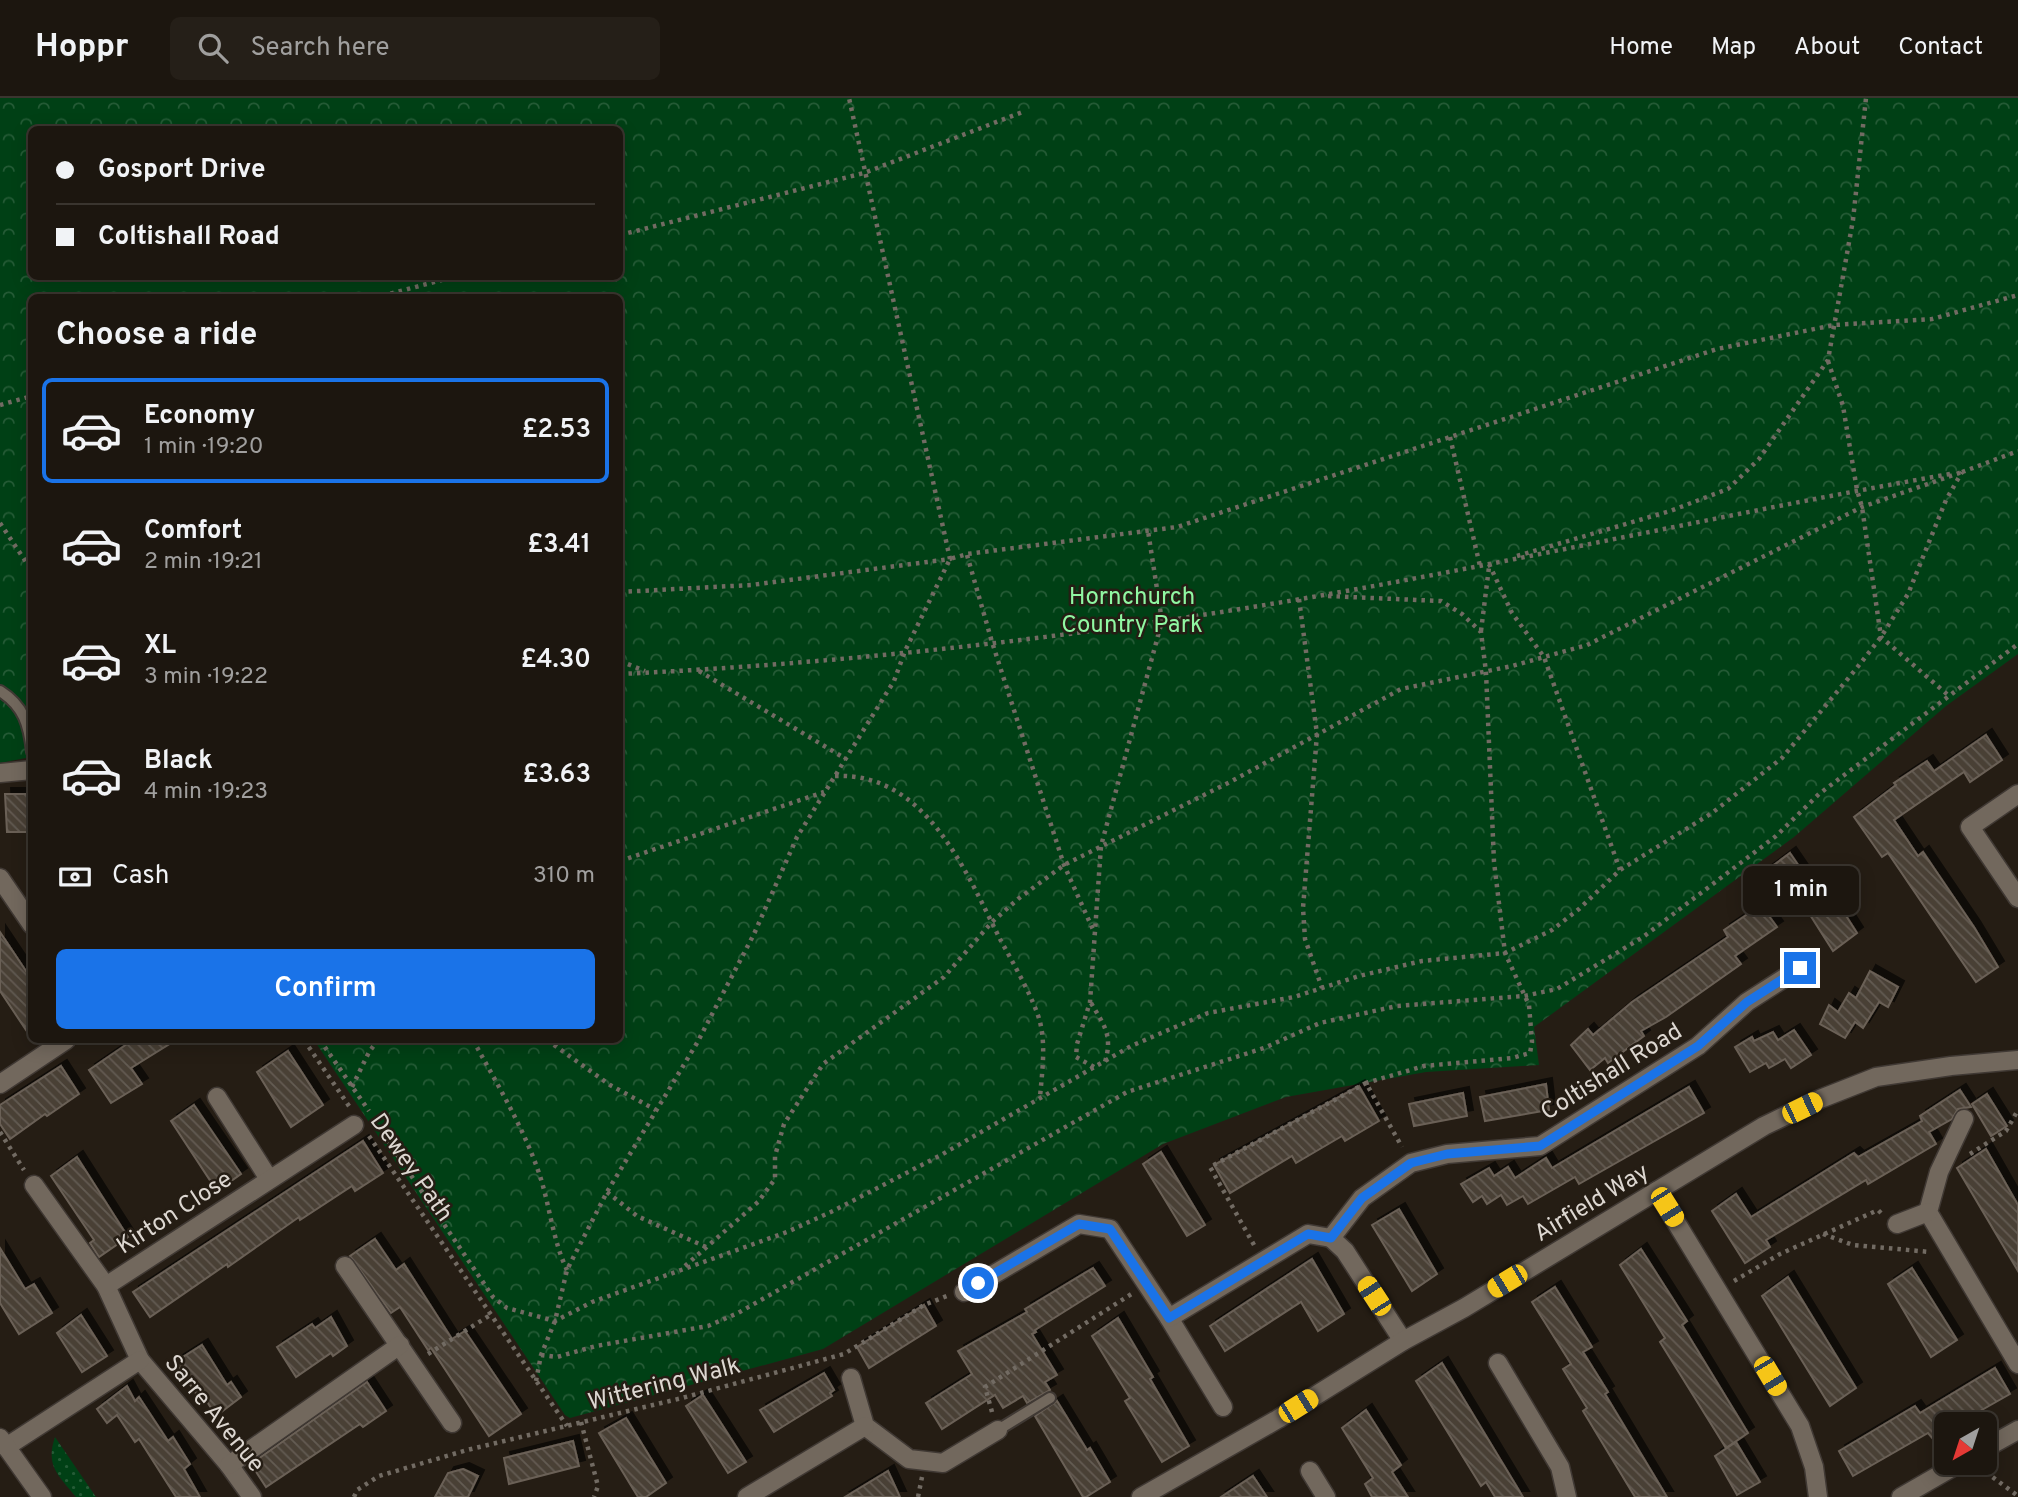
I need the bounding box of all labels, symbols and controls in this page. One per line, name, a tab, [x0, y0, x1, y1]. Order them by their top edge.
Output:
search box	[170, 17, 660, 80]
text: Hoppr	[35, 27, 128, 69]
icon: search	[194, 29, 232, 67]
text: Search here	[250, 32, 389, 65]
text: Home	[1609, 33, 1673, 63]
text: Map	[1711, 33, 1756, 63]
text: About	[1794, 33, 1860, 63]
text: Contact	[1898, 33, 1983, 63]
text: Gosport Drive	[98, 154, 266, 187]
text: Coltishall Road	[98, 221, 280, 254]
text: Choose a ride	[56, 316, 257, 356]
icon: car	[60, 399, 123, 462]
text: Economy	[144, 400, 255, 433]
text: £2.53	[522, 414, 591, 447]
text: 1 min · 19:20	[144, 433, 263, 462]
icon: car	[60, 514, 123, 577]
text: Comfort	[144, 515, 242, 548]
text: £3.41	[527, 529, 591, 562]
text: 2 min · 19:21	[144, 548, 263, 577]
park label: Hornchurch Country Park	[1061, 583, 1203, 641]
icon: car	[60, 629, 123, 692]
text: XL	[144, 630, 176, 663]
text: £4.30	[521, 644, 591, 677]
text: 3 min · 19:22	[144, 663, 268, 692]
icon: car	[60, 744, 123, 807]
text: Black	[144, 745, 213, 778]
text: £3.63	[523, 759, 591, 792]
text: 4 min · 19:23	[144, 778, 268, 807]
icon: cash	[56, 858, 94, 896]
text: Cash	[112, 860, 169, 893]
text: 310 m	[533, 862, 595, 891]
callout: 1 min	[1742, 866, 1858, 916]
text: 1 min	[1774, 876, 1828, 905]
button: Confirm	[56, 949, 595, 1029]
route end	[1784, 952, 1816, 984]
street label: Coltishall Road	[1536, 1017, 1688, 1128]
car	[1779, 1089, 1826, 1127]
street label: Dewey Path	[362, 1108, 459, 1228]
street label: Airfield Way	[1529, 1158, 1655, 1250]
street label: Kirton Close	[112, 1165, 239, 1262]
car	[1647, 1184, 1688, 1230]
car	[1484, 1261, 1531, 1301]
route start	[962, 1267, 994, 1299]
car	[1354, 1273, 1395, 1319]
street label: Sarre Avenue	[157, 1349, 270, 1479]
street label: Wittering Walk	[585, 1352, 744, 1418]
car	[1751, 1353, 1790, 1399]
car	[1275, 1386, 1322, 1426]
north arrow	[1934, 1412, 1997, 1475]
map controls	[1934, 1412, 1997, 1475]

